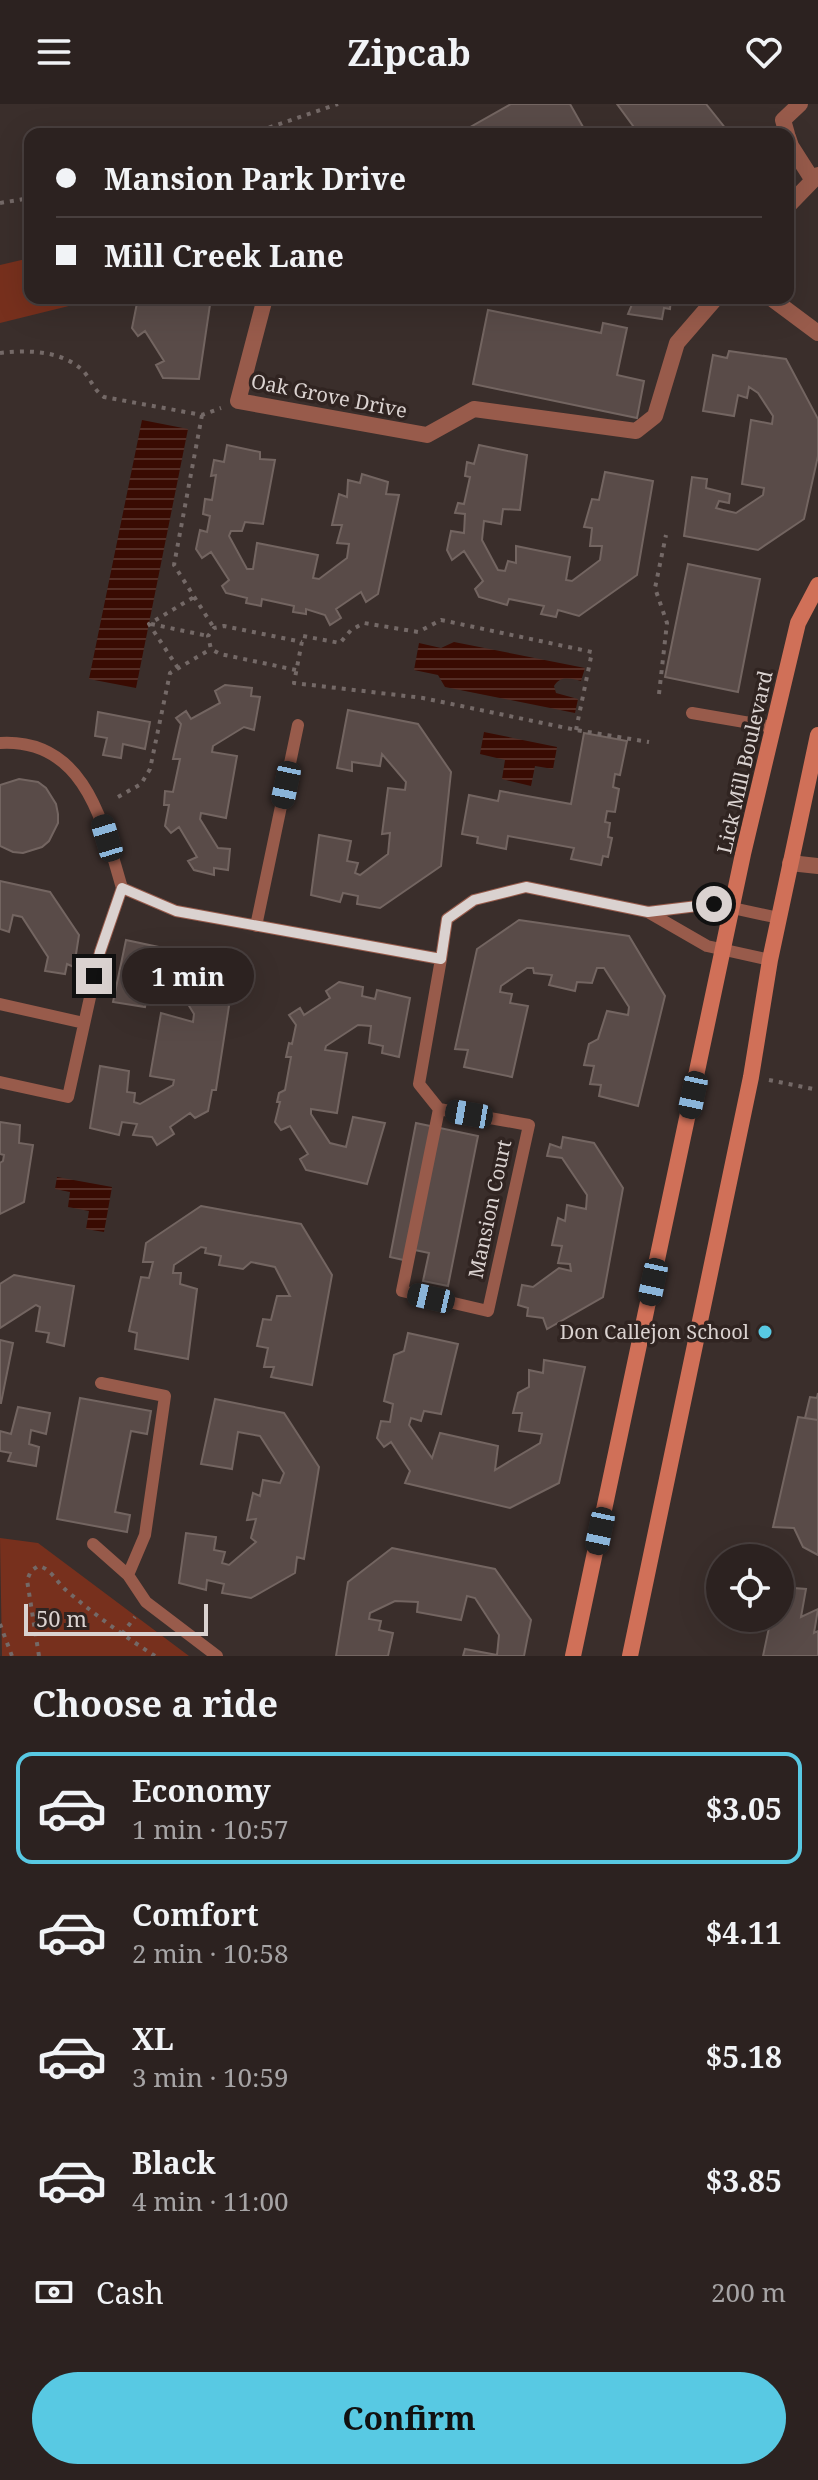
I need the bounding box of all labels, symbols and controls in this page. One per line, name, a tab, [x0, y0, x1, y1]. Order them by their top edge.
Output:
text: Zipcab	[347, 28, 471, 77]
icon: menu	[32, 30, 76, 74]
icon: heart	[742, 30, 786, 74]
text: Mansion Park Drive	[104, 158, 406, 199]
text: Mill Creek Lane	[104, 235, 344, 276]
street label: Oak Grove Drive	[249, 367, 409, 424]
street label: Lick Mill Boulevard	[710, 668, 779, 856]
car	[269, 759, 303, 811]
car	[89, 812, 125, 864]
route start	[696, 886, 732, 922]
callout: 1 min	[122, 948, 254, 1004]
route end	[76, 958, 112, 994]
text: 1 min	[151, 958, 225, 994]
car	[676, 1069, 710, 1121]
car	[443, 1098, 495, 1130]
street label: Mansion Court	[462, 1137, 517, 1281]
car	[636, 1256, 670, 1308]
car	[405, 1281, 457, 1315]
place label: Don Callejon School	[560, 1318, 749, 1345]
marker: Don Callejon School	[756, 1323, 774, 1341]
car	[583, 1505, 617, 1557]
map controls	[706, 1544, 794, 1632]
button: locate	[706, 1544, 794, 1632]
scale bar	[24, 1600, 208, 1636]
text: 50 m	[36, 1603, 87, 1633]
text: Choose a ride	[32, 1679, 278, 1728]
text: Economy	[132, 1770, 271, 1811]
icon: car	[36, 1772, 108, 1844]
text: $3.05	[705, 1788, 782, 1829]
text: 1 min · 10:57	[132, 1811, 289, 1847]
text: Comfort	[132, 1894, 259, 1935]
icon: car	[36, 1896, 108, 1968]
text: $4.11	[705, 1912, 782, 1953]
text: 2 min · 10:58	[132, 1935, 289, 1971]
text: XL	[132, 2018, 174, 2059]
icon: car	[36, 2020, 108, 2092]
text: $5.18	[705, 2036, 782, 2077]
text: 3 min · 10:59	[132, 2059, 289, 2095]
text: Black	[132, 2142, 216, 2183]
icon: car	[36, 2144, 108, 2216]
text: $3.85	[705, 2160, 782, 2201]
text: 4 min · 11:00	[132, 2183, 289, 2219]
icon: cash	[32, 2270, 76, 2314]
text: Cash	[96, 2272, 164, 2313]
text: 200 m	[711, 2274, 786, 2310]
button: Confirm	[32, 2372, 786, 2464]

